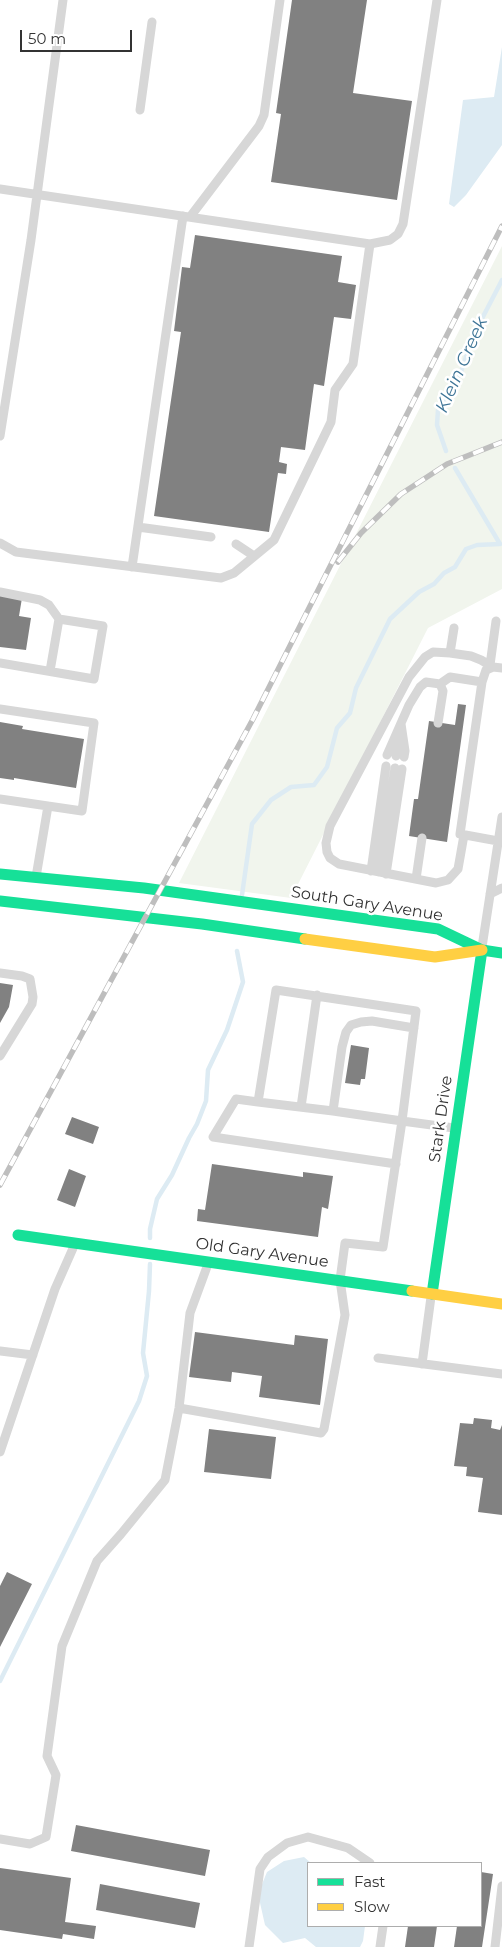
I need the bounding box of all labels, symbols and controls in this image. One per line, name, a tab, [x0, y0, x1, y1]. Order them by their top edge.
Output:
scale bar	[22, 20, 135, 52]
text: 50 m	[28, 29, 66, 48]
water label: Klein Creek	[431, 314, 493, 416]
street label: South Gary Avenue	[290, 883, 444, 925]
street label: Stark Drive	[425, 1074, 457, 1164]
street label: Old Gary Avenue	[194, 1234, 330, 1272]
legend	[307, 1862, 482, 1927]
text: Fast	[354, 1872, 385, 1891]
text: Slow	[354, 1897, 390, 1916]

